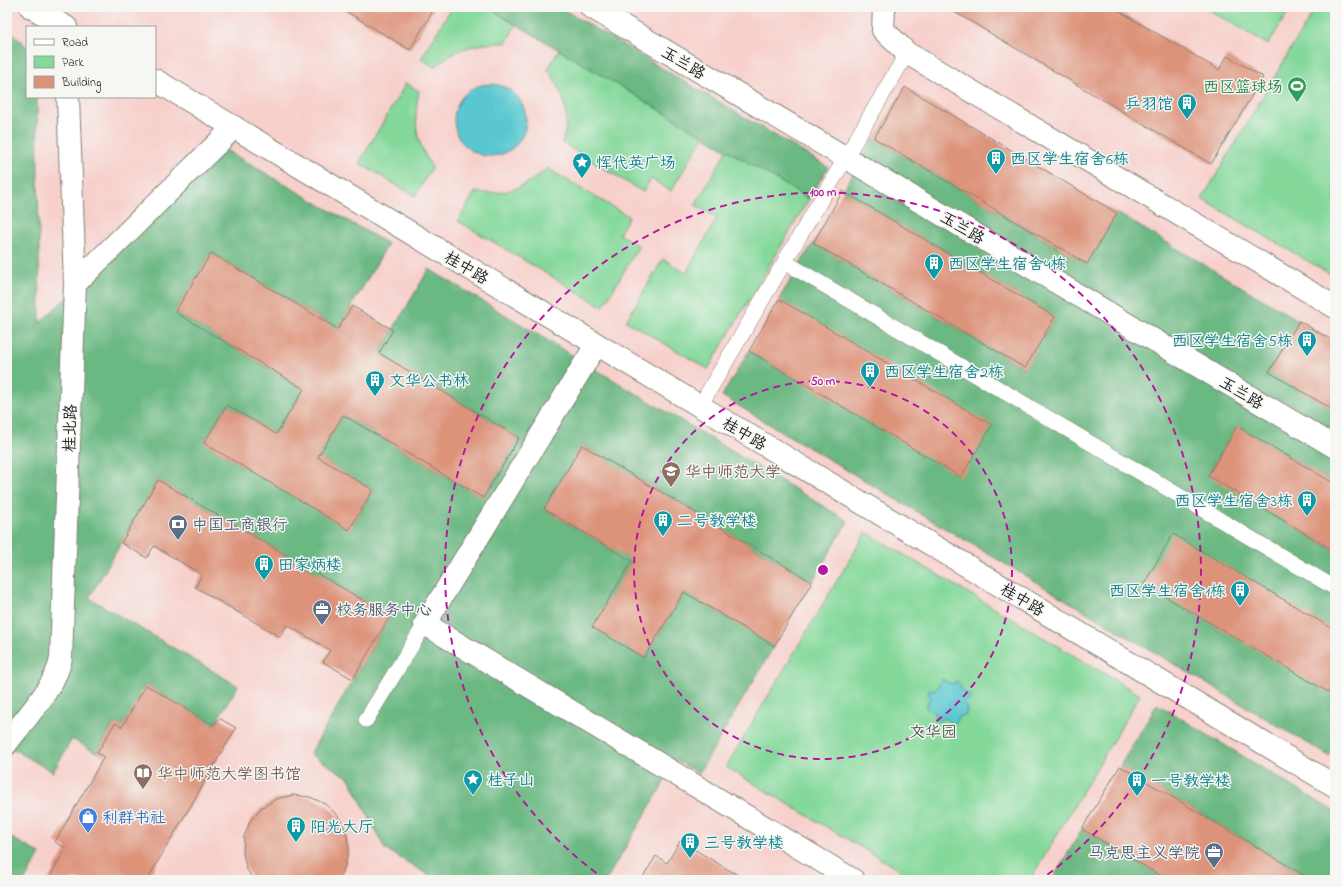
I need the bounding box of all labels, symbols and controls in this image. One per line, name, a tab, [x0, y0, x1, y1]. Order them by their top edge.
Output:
legend	[26, 26, 156, 98]
text: Road	[62, 34, 88, 52]
street label: 玉兰路	[656, 41, 710, 86]
text: Park	[62, 54, 84, 72]
text: Building	[61, 74, 101, 93]
sports icon: 西区篮球场	[1286, 75, 1308, 103]
place label: 西区篮球场	[1203, 76, 1283, 100]
building icon: 乒羽馆	[1176, 92, 1198, 120]
place label: 乒羽馆	[1125, 93, 1173, 117]
building icon: 西区学生宿舍6栋	[985, 147, 1007, 175]
place label: 西区学生宿舍6栋	[1010, 148, 1129, 172]
place icon: 恽代英广场	[571, 151, 593, 179]
place label: 恽代英广场	[596, 152, 676, 176]
text: 100 m	[810, 184, 837, 202]
street label: 玉兰路	[935, 206, 989, 251]
street label: 桂中路	[439, 246, 493, 291]
building icon: 西区学生宿舍4栋	[923, 252, 945, 280]
place label: 西区学生宿舍4栋	[948, 253, 1067, 277]
building icon: 西区学生宿舍5栋	[1296, 329, 1318, 357]
place label: 西区学生宿舍5栋	[1172, 330, 1293, 354]
building icon: 西区学生宿舍2栋	[859, 360, 881, 388]
place label: 西区学生宿舍2栋	[884, 361, 1004, 385]
building icon: 文华公书林	[364, 369, 386, 397]
place label: 文华公书林	[389, 370, 469, 394]
street label: 玉兰路	[1214, 371, 1268, 416]
text: 50 m	[811, 373, 836, 391]
street label: 桂北路	[58, 404, 84, 452]
street label: 桂中路	[717, 412, 771, 457]
school or university icon: 华中师范大学	[660, 460, 682, 488]
place label: 华中师范大学	[685, 461, 781, 485]
building icon: 西区学生宿舍3栋	[1296, 489, 1318, 517]
place label: 西区学生宿舍3栋	[1174, 490, 1293, 514]
building icon: 二号教学楼	[652, 509, 674, 537]
place label: 二号教学楼	[677, 510, 757, 534]
bank icon: 中国工商银行	[167, 513, 189, 541]
place label: 中国工商银行	[192, 514, 288, 538]
building icon: 田家炳楼	[253, 553, 275, 581]
place label: 田家炳楼	[278, 554, 342, 578]
centre of rings	[816, 563, 830, 577]
street label: 桂中路	[995, 578, 1049, 623]
building icon: 西区学生宿舍1栋	[1229, 579, 1251, 607]
place label: 西区学生宿舍1栋	[1109, 580, 1226, 604]
office icon: 校务服务中心	[311, 598, 333, 626]
place label: 校务服务中心	[336, 599, 432, 623]
park label: 文华园	[909, 721, 957, 745]
library icon: 华中师范大学图书馆	[132, 762, 154, 790]
place label: 华中师范大学图书馆	[157, 763, 301, 787]
place icon: 桂子山	[462, 768, 484, 796]
place label: 桂子山	[487, 769, 535, 793]
building icon: 一号教学楼	[1126, 769, 1148, 797]
place label: 一号教学楼	[1151, 770, 1231, 794]
shop icon: 利群书社	[77, 806, 99, 834]
place label: 利群书社	[102, 807, 166, 831]
building icon: 阳光大厅	[285, 815, 307, 843]
place label: 阳光大厅	[310, 816, 374, 840]
building icon: 三号教学楼	[679, 831, 701, 859]
place label: 三号教学楼	[704, 832, 784, 856]
office icon: 马克思主义学院	[1203, 841, 1225, 869]
place label: 马克思主义学院	[1088, 842, 1200, 866]

